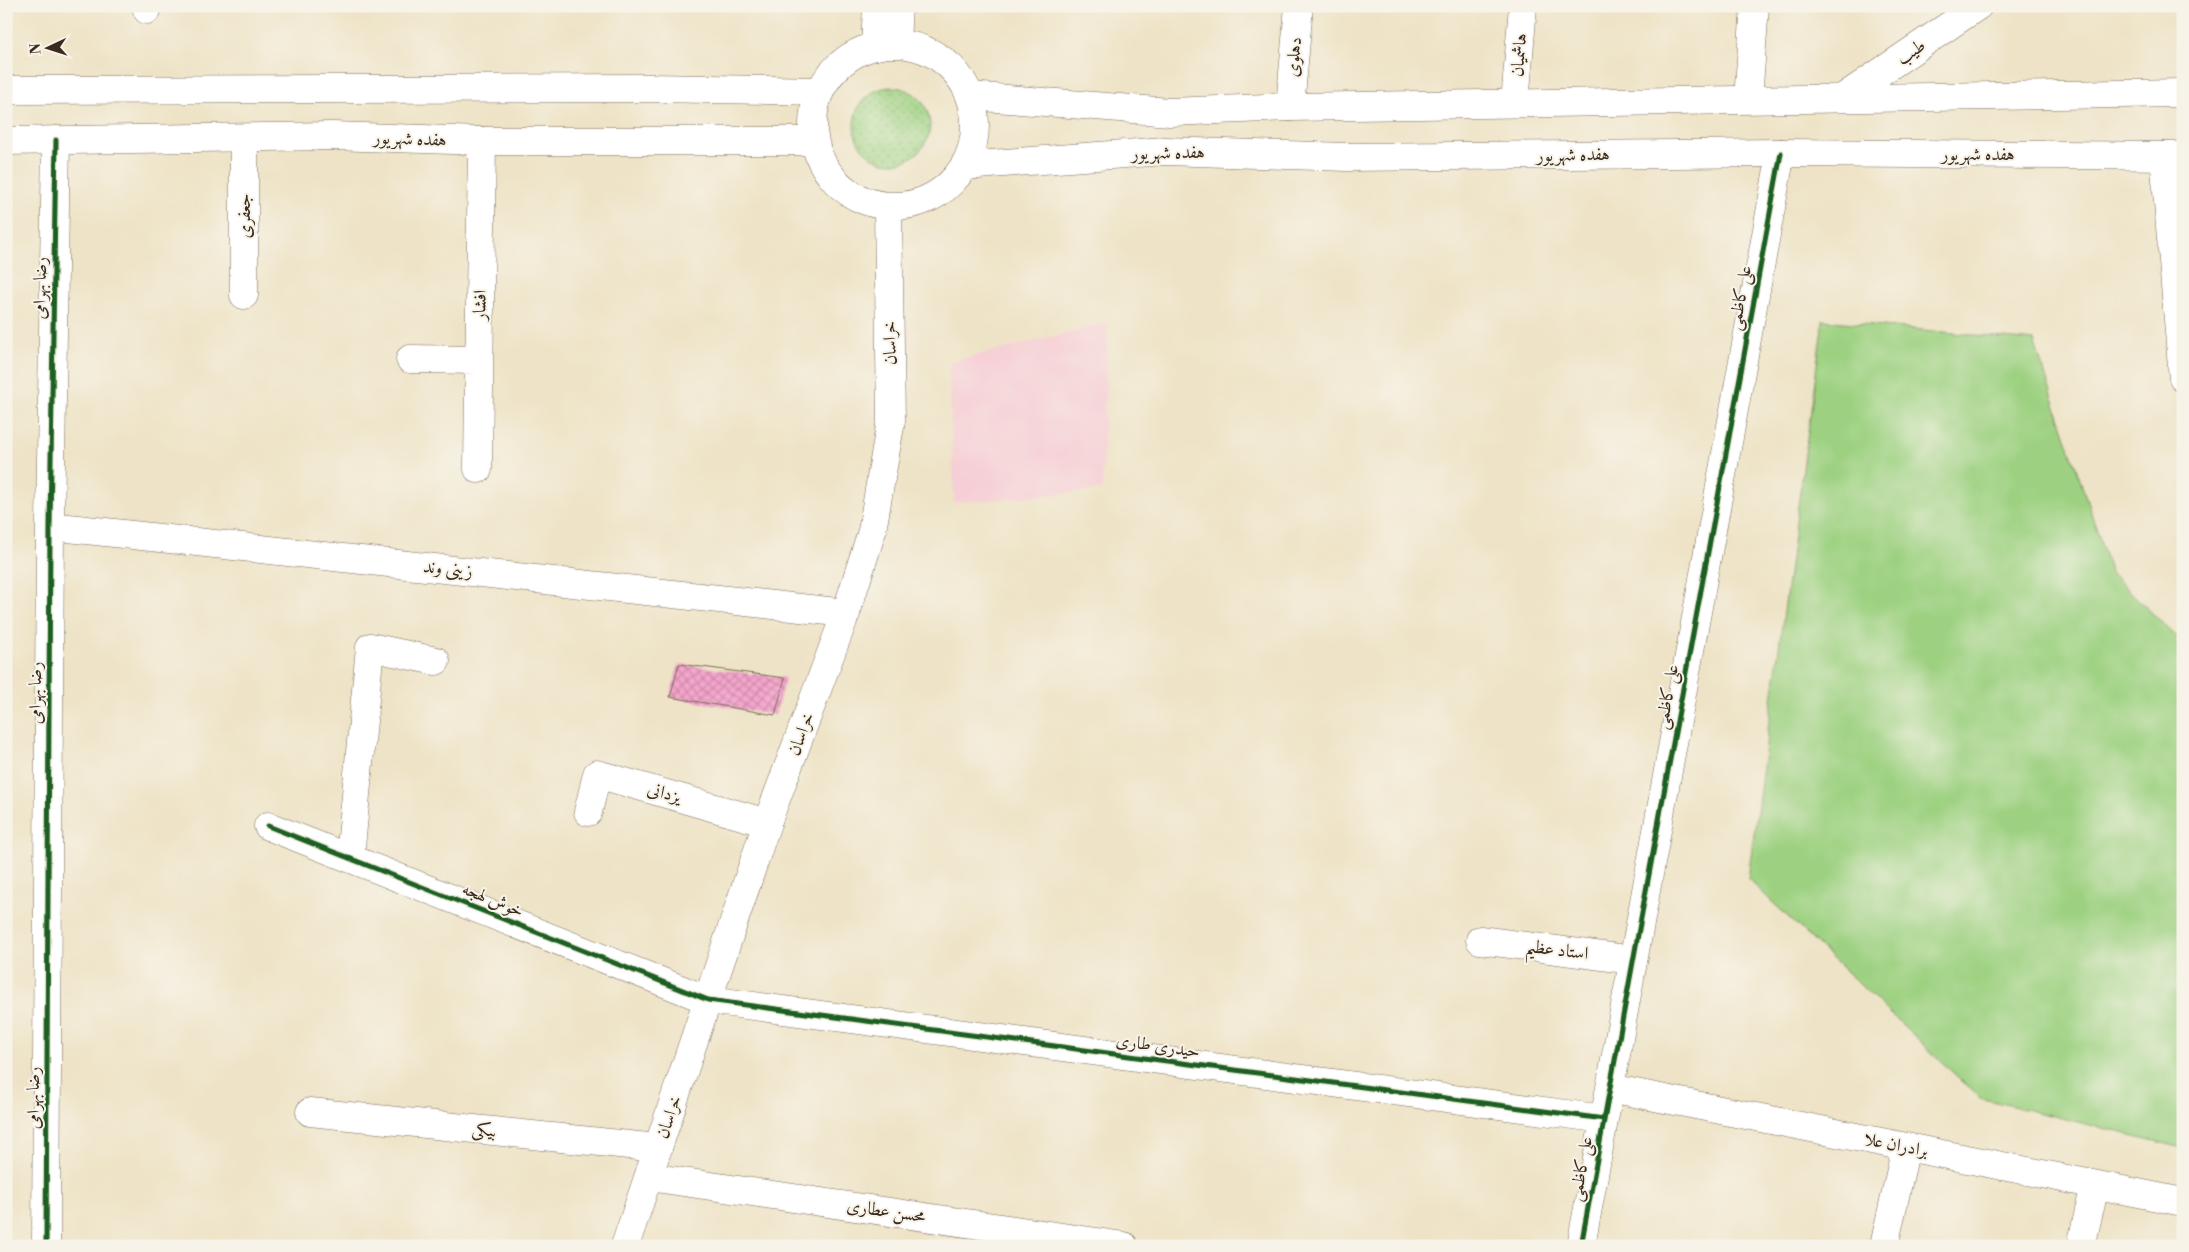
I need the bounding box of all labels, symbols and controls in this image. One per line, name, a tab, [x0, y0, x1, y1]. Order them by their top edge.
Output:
north arrow	[22, 22, 72, 72]
street label: هاشمیان	[1506, 32, 1532, 78]
street label: طیب	[1892, 34, 1930, 70]
street label: دهلوی	[1281, 36, 1307, 78]
text: N	[27, 43, 45, 55]
street label: هفده شهریور	[371, 126, 447, 152]
street label: هفده شهریور	[1129, 141, 1205, 165]
street label: هفده شهریور	[1534, 143, 1610, 167]
street label: هفده شهریور	[1939, 143, 2015, 166]
street label: جعفری	[233, 193, 256, 239]
street label: رضا بهرامی	[28, 256, 52, 320]
street label: علی کاظمی	[1723, 264, 1758, 333]
street label: افشار	[468, 289, 492, 323]
street label: خراسان	[878, 321, 902, 365]
street label: زینی وند	[422, 555, 474, 583]
street label: رضا بهرامی	[24, 662, 47, 724]
street label: علی کاظمی	[1650, 663, 1685, 732]
street label: خراسان	[782, 709, 820, 759]
street label: یزدانی	[645, 777, 685, 809]
street label: خوش لهجه	[459, 877, 527, 923]
street label: استاد عظیم	[1524, 935, 1590, 971]
street label: حیدری طاری	[1115, 1029, 1201, 1063]
street label: رضا بهرامی	[22, 1067, 45, 1129]
street label: خراسان	[651, 1092, 687, 1142]
street label: بیکی	[470, 1117, 498, 1144]
street label: برادران علا	[1862, 1127, 1930, 1163]
street label: علی کاظمی	[1564, 1135, 1599, 1204]
street label: محسن عطاری	[845, 1194, 927, 1228]

